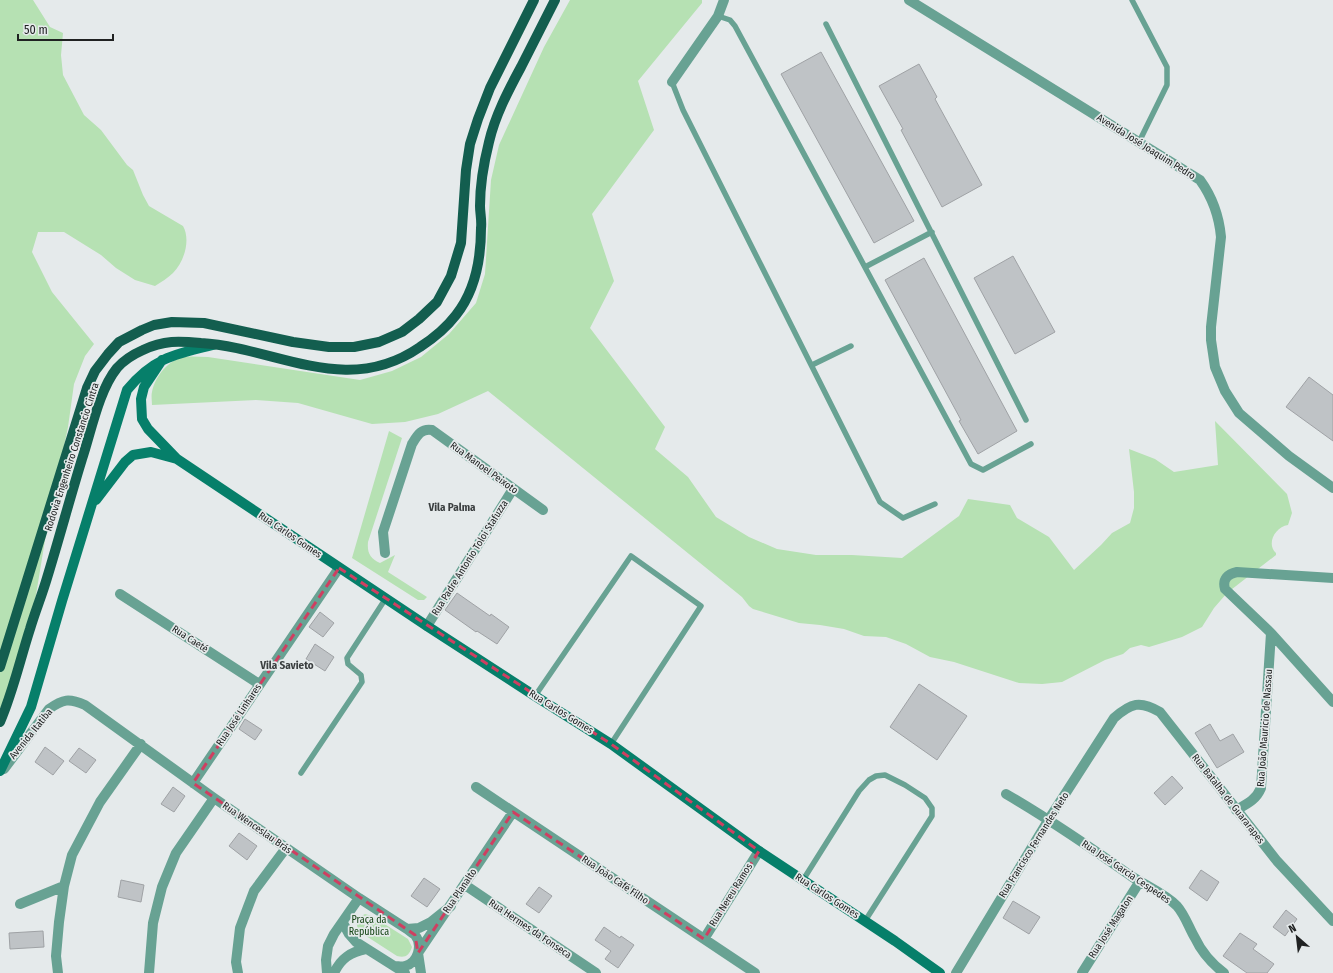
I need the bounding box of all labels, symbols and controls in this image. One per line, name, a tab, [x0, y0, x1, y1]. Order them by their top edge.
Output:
scale bar	[18, 16, 113, 42]
text: 50 m	[24, 23, 48, 37]
street label: Avenida José Joaquim Pedro	[1094, 112, 1198, 182]
street label: Rodovia Engenheiro Constancio Cintra	[42, 381, 102, 533]
street label: Rua Manoel Peixoto	[448, 439, 520, 497]
street label: Rua Padre Antonio Toloi Stafuzza	[429, 498, 511, 618]
district label: Vila Palma	[427, 501, 476, 514]
street label: Rua Carlos Gomes	[256, 509, 324, 561]
street label: Rua Caeté	[170, 623, 210, 655]
district label: Vila Savieto	[259, 659, 314, 672]
street label: Rua João Mauricio de Nassau	[1255, 669, 1275, 787]
street label: Rua José Linhares	[214, 682, 264, 748]
street label: Rua Carlos Gomes	[527, 687, 595, 737]
street label: Avenida Itatiba	[7, 706, 55, 762]
street label: Rua Batalha de Guararapes	[1189, 752, 1267, 846]
street label: Rua Francisco Fernandes Neto	[997, 790, 1071, 900]
street label: Rua Wenceslau Brás	[220, 800, 294, 856]
street label: Rua José Garcia Cespedes	[1079, 838, 1173, 906]
street label: Rua João Café Filho	[579, 853, 651, 907]
street label: Rua Nereu Ramos	[707, 861, 755, 929]
street label: Rua Planalto	[441, 866, 479, 916]
street label: Rua Carlos Gomes	[793, 871, 861, 921]
street label: Rua José Magaton	[1086, 893, 1136, 961]
street label: Rua Hermes da Fonseca	[486, 897, 574, 961]
park label: Praça da República	[349, 914, 389, 938]
north arrow	[1277, 917, 1317, 957]
text: N	[1287, 921, 1299, 936]

